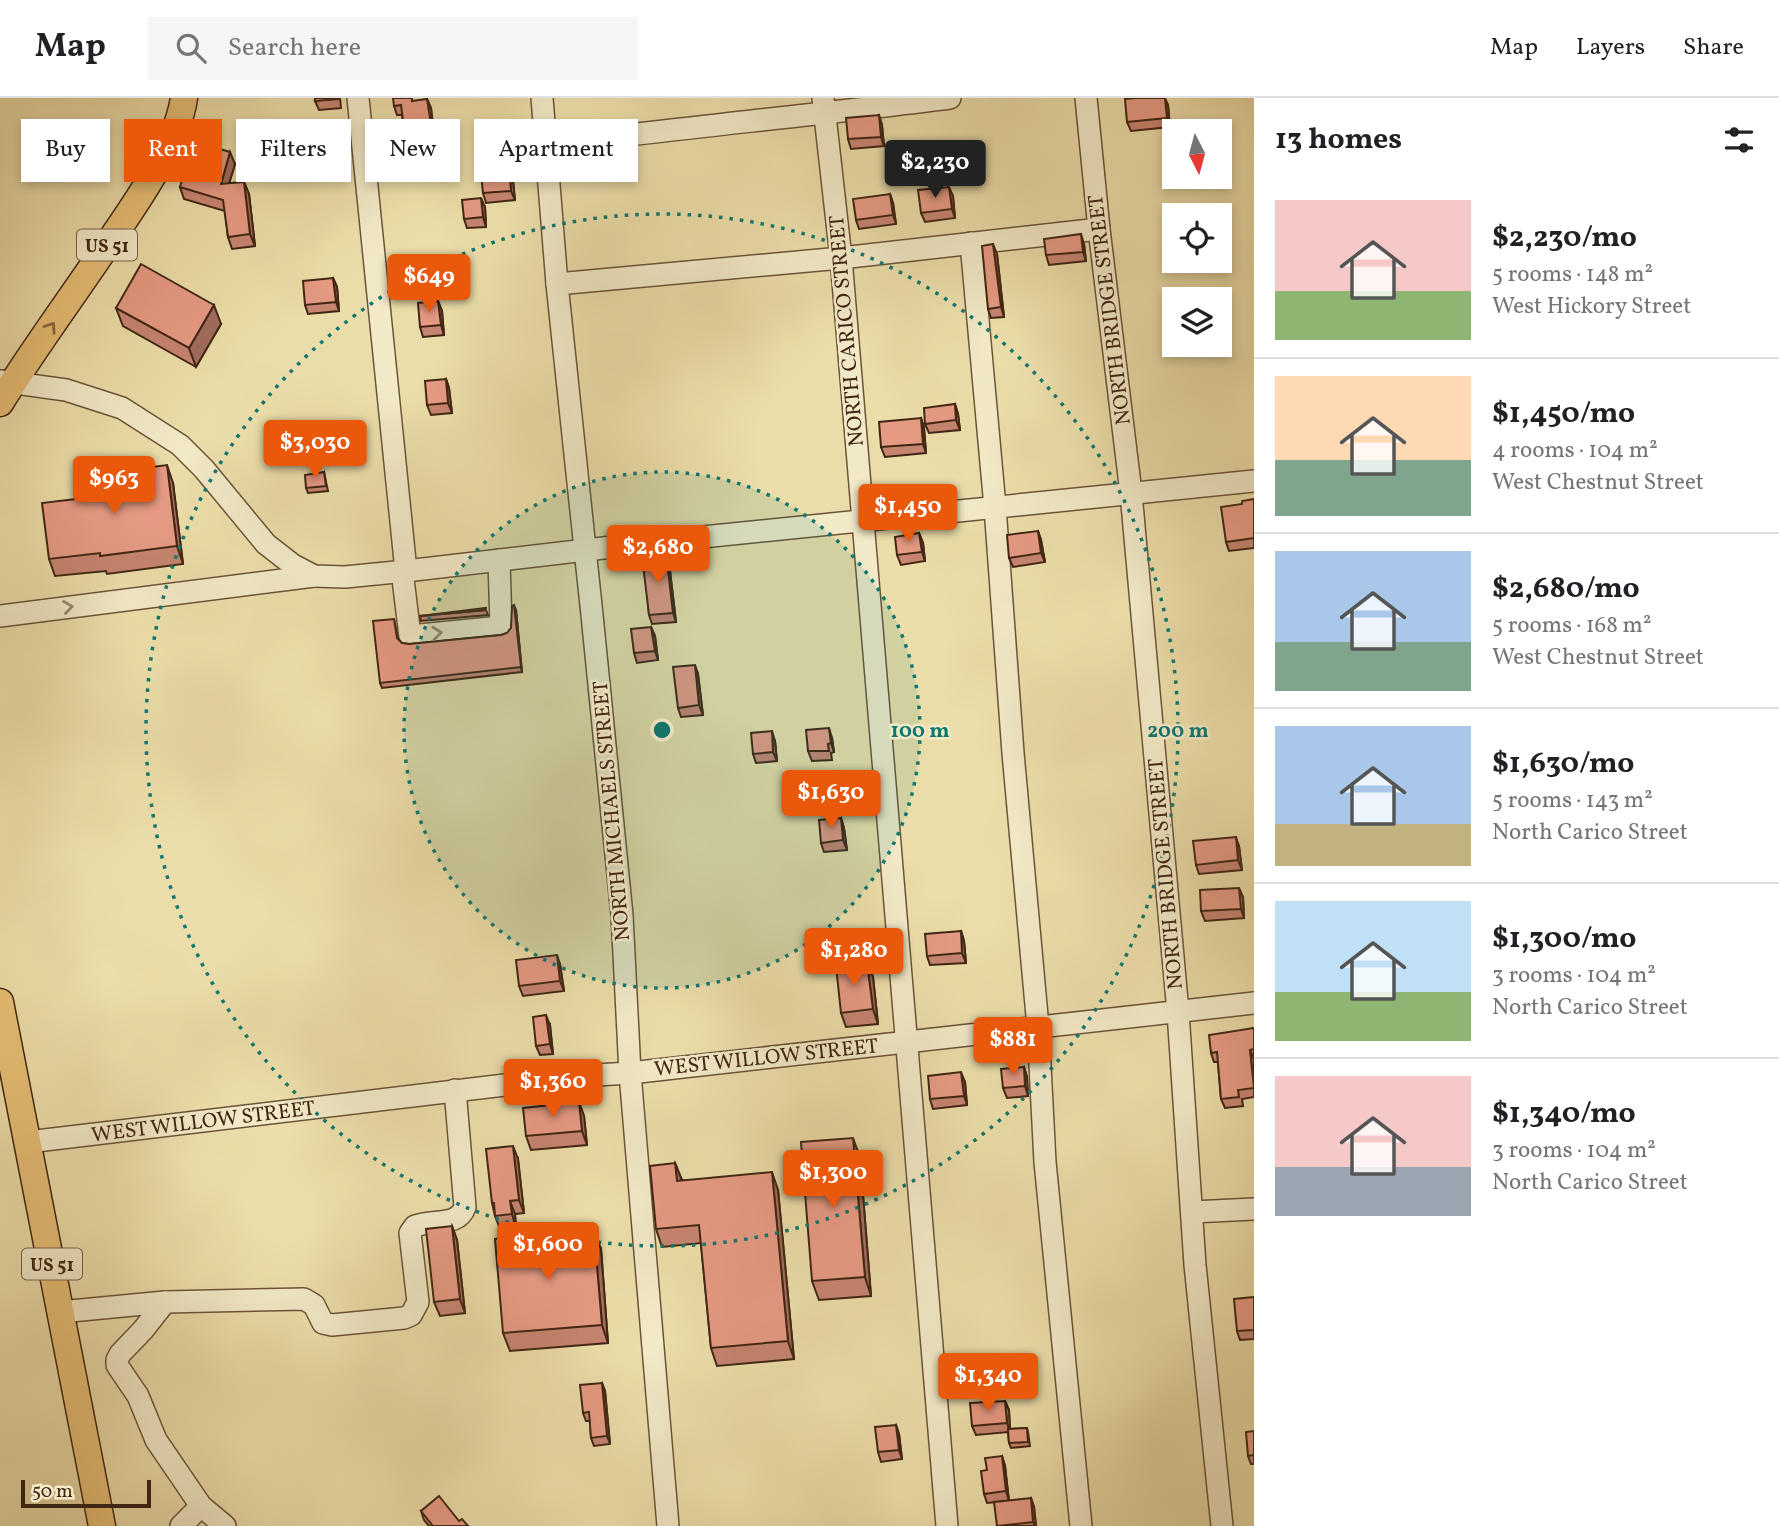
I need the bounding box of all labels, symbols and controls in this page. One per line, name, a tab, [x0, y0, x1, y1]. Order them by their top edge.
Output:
search box	[148, 17, 638, 80]
text: Map	[35, 25, 106, 71]
icon: search	[172, 29, 210, 67]
text: Search here	[228, 30, 361, 66]
text: Map	[1490, 31, 1538, 65]
text: Layers	[1576, 31, 1645, 65]
text: Share	[1683, 31, 1744, 65]
chip: Buy	[21, 119, 110, 182]
chip: Rent	[124, 119, 222, 182]
chip: Filters	[236, 119, 351, 182]
chip: New	[365, 119, 460, 182]
chip: Apartment	[474, 119, 638, 182]
north arrow	[1162, 119, 1232, 189]
map controls	[1162, 119, 1232, 357]
text: 13 homes	[1275, 119, 1402, 161]
icon: filters	[1720, 121, 1758, 159]
pin: $2,230	[878, 140, 992, 200]
text: $2,230	[901, 147, 969, 179]
street label: NORTH BRIDGE STREET	[1082, 193, 1139, 427]
button: locate	[1162, 203, 1232, 273]
street label: NORTH CARICO STREET	[823, 214, 872, 448]
text: $2,230/mo	[1492, 217, 1637, 259]
icon: home	[1331, 228, 1415, 312]
road number: US 51	[77, 230, 137, 260]
pin: $649	[388, 254, 470, 314]
text: 5 rooms · 148 m²	[1492, 259, 1653, 291]
text: $649	[403, 261, 455, 293]
button: layers	[1162, 287, 1232, 357]
text: West Hickory Street	[1492, 291, 1691, 323]
one-way arrow	[43, 322, 55, 335]
text: $1,450/mo	[1492, 393, 1635, 435]
icon: home	[1331, 404, 1415, 488]
pin: $3,030	[258, 420, 372, 480]
text: $3,030	[280, 427, 350, 459]
text: 4 rooms · 104 m²	[1492, 435, 1658, 467]
pin: $963	[73, 456, 155, 516]
text: $963	[89, 463, 139, 495]
text: West Chestnut Street	[1492, 467, 1704, 499]
pin: $1,450	[851, 484, 965, 544]
text: $1,450	[874, 491, 942, 523]
pin: $2,680	[601, 526, 715, 585]
text: $2,680	[623, 532, 693, 564]
text: $2,680/mo	[1492, 568, 1640, 610]
icon: home	[1331, 579, 1415, 663]
one-way arrow	[62, 600, 73, 615]
text: 5 rooms · 168 m²	[1492, 610, 1651, 642]
one-way arrow	[431, 626, 443, 641]
text: West Chestnut Street	[1492, 642, 1704, 674]
street label: NORTH MICHAELS STREET	[587, 680, 638, 942]
text: 100 m	[890, 717, 950, 746]
text: 200 m	[1147, 717, 1209, 746]
centre of rings	[650, 718, 674, 742]
text: $1,630/mo	[1492, 743, 1634, 785]
icon: home	[1331, 754, 1415, 838]
street label: NORTH BRIDGE STREET	[1142, 757, 1191, 991]
pin: $1,630	[774, 770, 888, 830]
text: $1,630	[798, 777, 864, 809]
text: 5 rooms · 143 m²	[1492, 785, 1653, 817]
text: North Carico Street	[1492, 817, 1688, 849]
text: $1,300/mo	[1492, 918, 1636, 960]
pin: $1,280	[797, 928, 911, 988]
icon: home	[1331, 929, 1415, 1013]
text: $1,280	[820, 935, 888, 967]
text: 3 rooms · 104 m²	[1492, 960, 1656, 992]
text: North Carico Street	[1492, 992, 1688, 1024]
pin: $881	[972, 1018, 1054, 1077]
text: $881	[989, 1024, 1037, 1056]
street label: WEST WILLOW STREET	[653, 1032, 880, 1085]
pin: $1,360	[496, 1060, 610, 1119]
text: $1,360	[520, 1066, 586, 1098]
text: $1,340/mo	[1492, 1093, 1636, 1135]
street label: WEST WILLOW STREET	[90, 1094, 317, 1151]
icon: home	[1331, 1104, 1415, 1188]
text: 3 rooms · 104 m²	[1492, 1135, 1656, 1167]
pin: $1,300	[776, 1150, 890, 1210]
text: $1,300	[799, 1157, 867, 1189]
text: North Carico Street	[1492, 1167, 1688, 1199]
pin: $1,600	[491, 1222, 605, 1282]
text: $1,600	[513, 1229, 583, 1261]
road number: US 51	[22, 1248, 82, 1280]
pin: $1,340	[931, 1354, 1045, 1413]
text: $1,340	[954, 1360, 1022, 1392]
scale bar	[21, 1477, 150, 1509]
text: 50 m	[32, 1479, 73, 1505]

